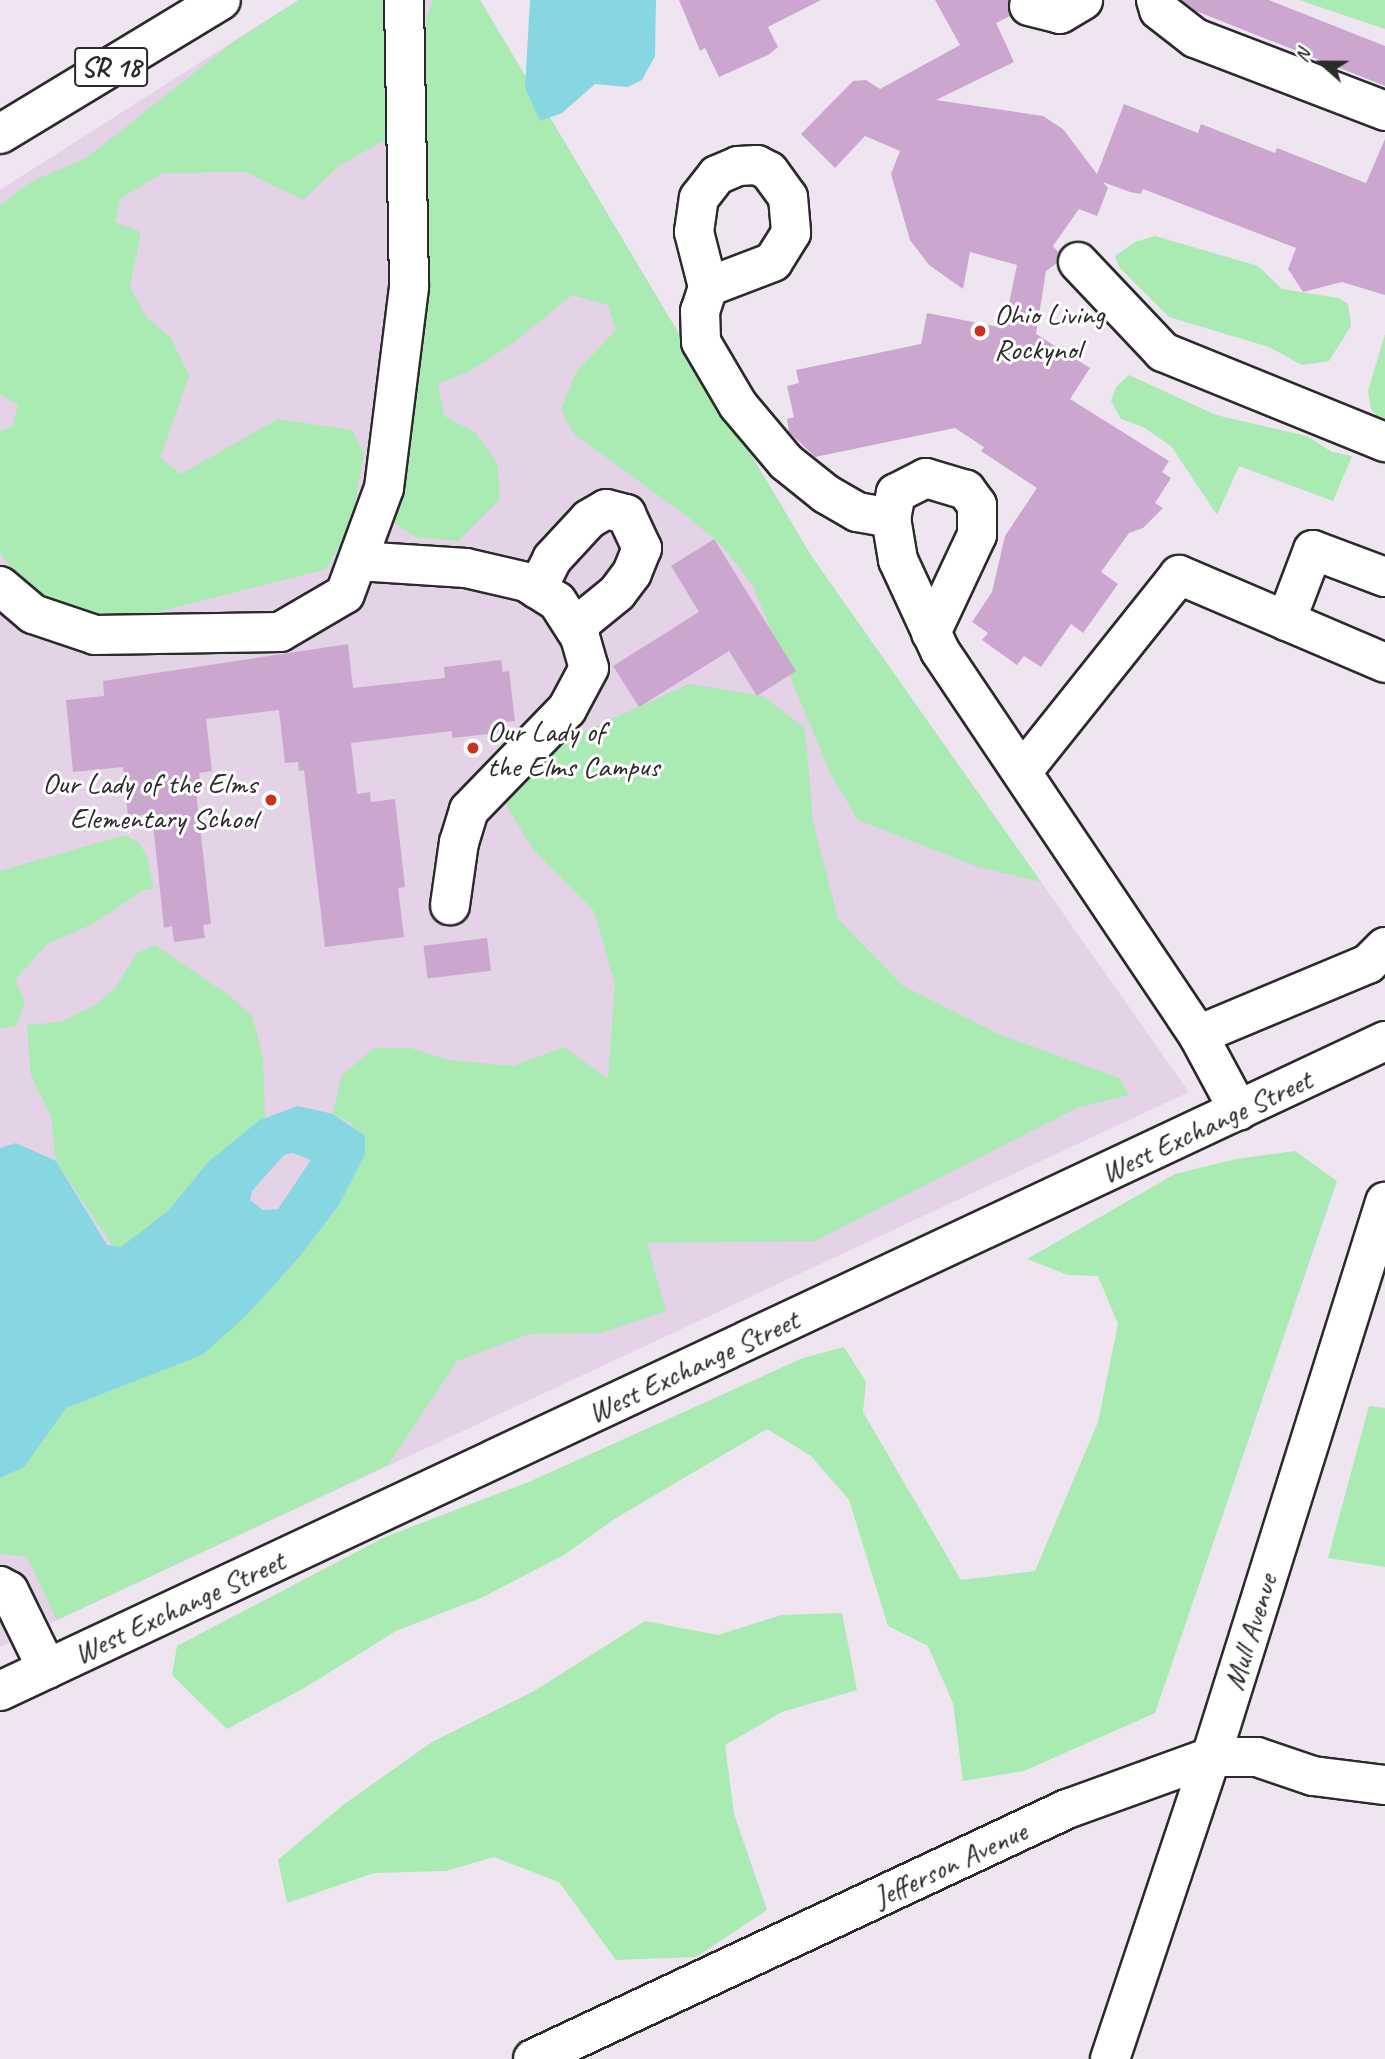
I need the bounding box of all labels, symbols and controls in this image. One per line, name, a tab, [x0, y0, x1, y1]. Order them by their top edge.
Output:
north arrow	[1287, 28, 1357, 98]
road number: SR 18	[72, 42, 150, 92]
text: N	[1289, 46, 1316, 65]
place label: Ohio Living Rockynol	[994, 296, 1105, 366]
marker: Ohio Living Rockynol	[972, 323, 988, 339]
place label: Our Lady of the Elms Campus	[487, 713, 661, 784]
marker: Our Lady of the Elms Campus	[465, 740, 481, 756]
place label: Our Lady of the Elms Elementary School	[41, 765, 257, 836]
marker: Our Lady of the Elms Elementary School	[263, 792, 279, 808]
street label: West Exchange Street	[1094, 1061, 1318, 1191]
street label: West Exchange Street	[581, 1301, 805, 1431]
street label: West Exchange Street	[67, 1542, 291, 1672]
street label: Mull Avenue	[1215, 1570, 1285, 1694]
street label: Jefferson Avenue	[868, 1813, 1032, 1915]

